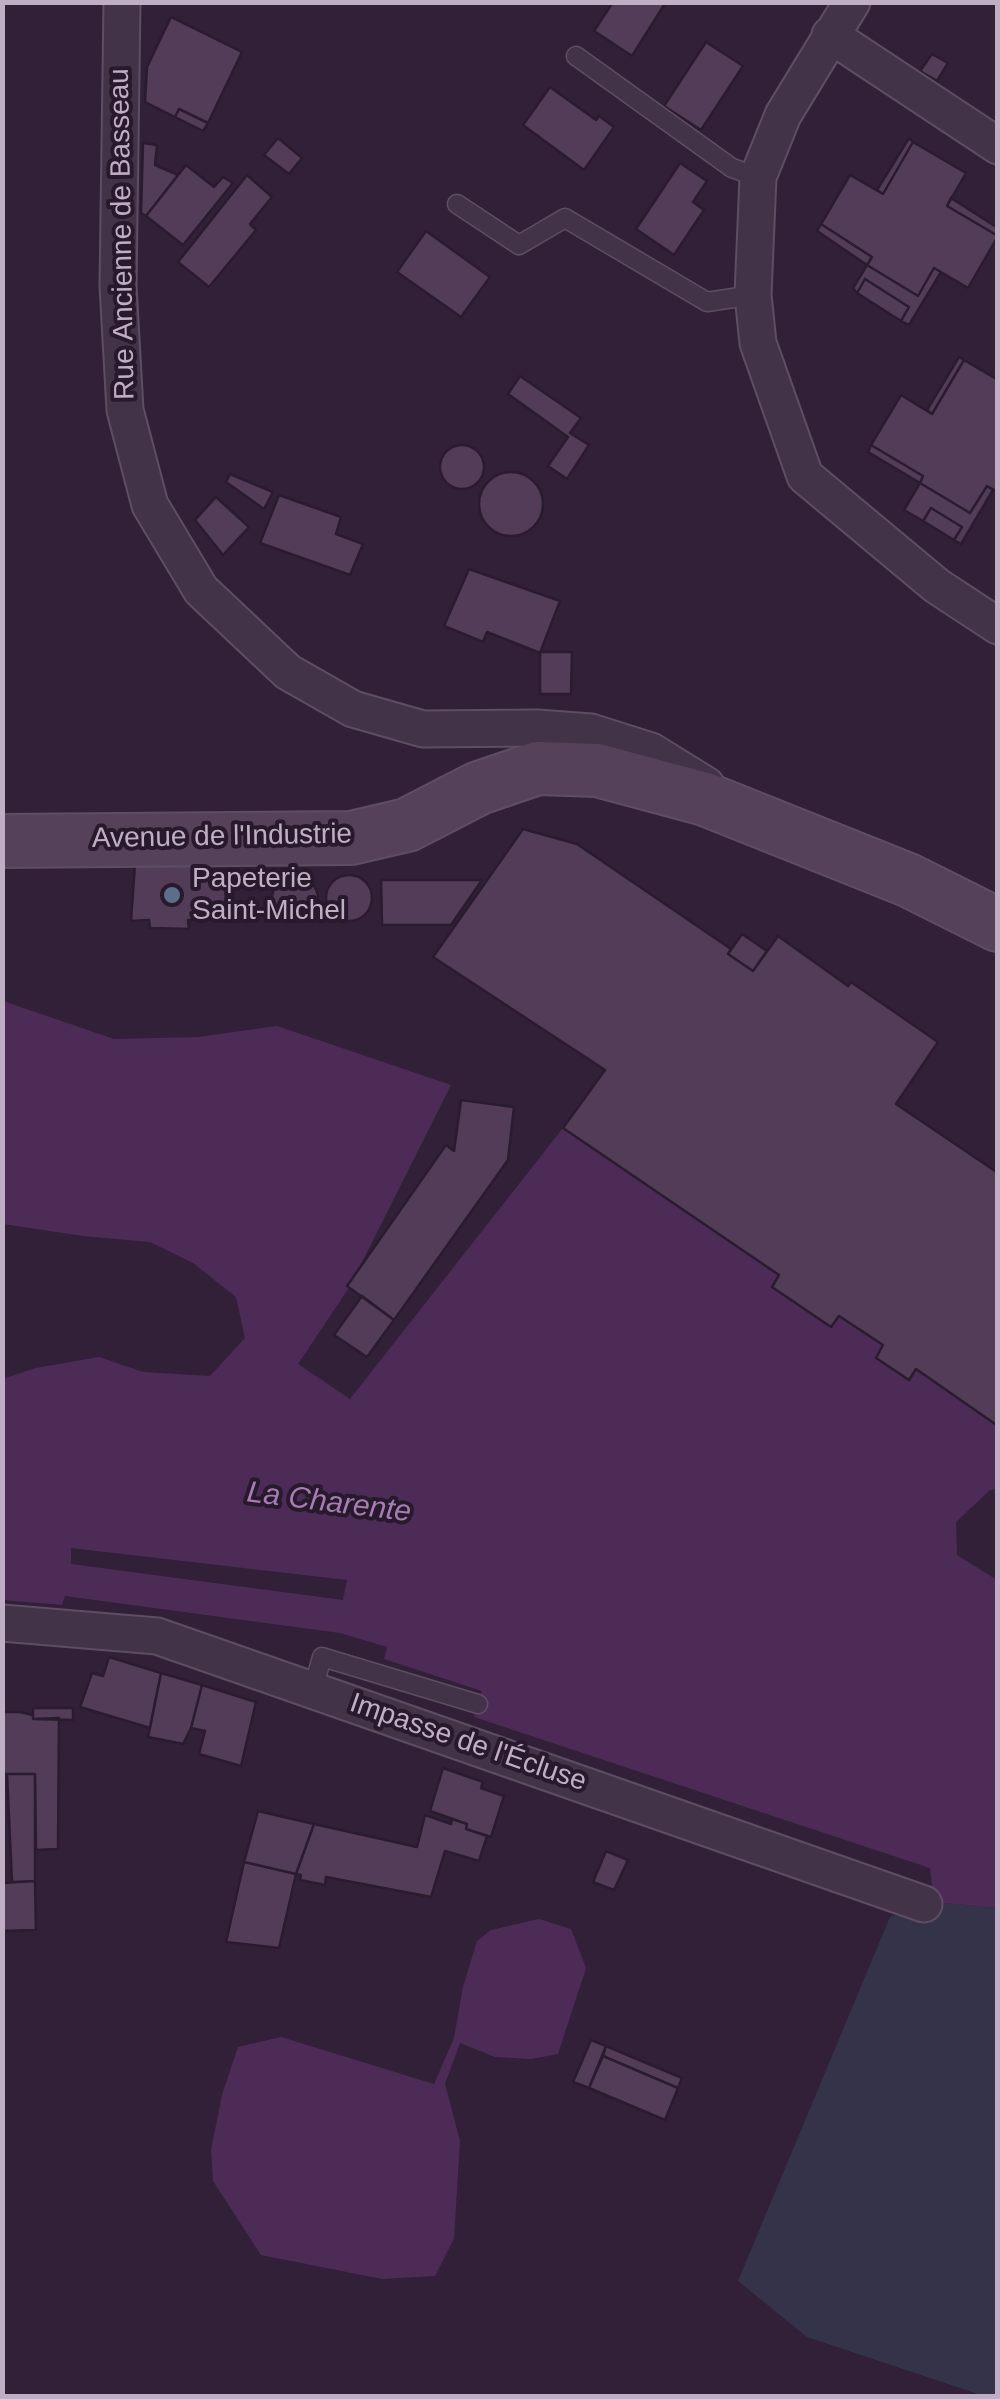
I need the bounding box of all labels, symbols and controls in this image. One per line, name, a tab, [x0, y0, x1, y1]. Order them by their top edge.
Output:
street label: Rue Ancienne de Basseau	[103, 68, 143, 400]
street label: Avenue de l'Industrie	[92, 818, 352, 856]
place label: Papeterie Saint-Michel	[192, 862, 346, 928]
marker: Papeterie Saint-Michel	[161, 884, 183, 906]
water label: La Charente	[245, 1475, 413, 1531]
street label: Impasse de l'Écluse	[345, 1687, 591, 1799]

